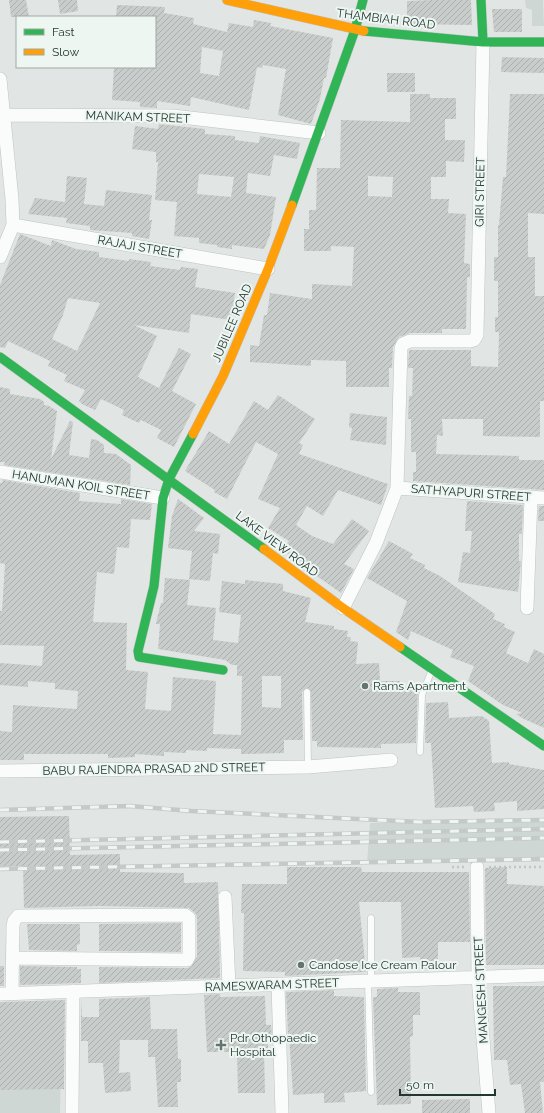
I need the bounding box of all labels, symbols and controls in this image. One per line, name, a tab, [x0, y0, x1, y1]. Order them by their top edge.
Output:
street label: THAMBIAH ROAD	[336, 6, 436, 32]
legend	[16, 16, 156, 68]
text: Fast	[52, 25, 75, 39]
text: Slow	[52, 45, 79, 59]
street label: MANIKAM STREET	[85, 108, 191, 126]
street label: GIRI STREET	[472, 156, 488, 227]
street label: RAJAJI STREET	[97, 233, 184, 261]
street label: JUBILEE ROAD	[209, 281, 255, 364]
street label: HANUMAN KOIL STREET	[11, 467, 152, 503]
street label: SATHYAPURI STREET	[410, 482, 532, 504]
street label: LAKE VIEW ROAD	[233, 508, 321, 580]
place label: Rams Apartment	[373, 679, 466, 693]
marker: Rams Apartment	[360, 681, 370, 691]
street label: BABU RAJENDRA PRASAD 2ND STREET	[42, 760, 266, 778]
street label: MANGESH STREET	[471, 935, 491, 1044]
place label: Candose Ice Cream Palour	[309, 958, 457, 972]
marker: Candose Ice Cream Palour	[296, 960, 306, 970]
street label: RAMESWARAM STREET	[204, 976, 340, 994]
place label: Pdr Othopaedic Hospital	[230, 1031, 317, 1059]
marker: Pdr Othopaedic Hospital	[215, 1039, 227, 1051]
scale bar	[400, 1071, 495, 1097]
text: 50 m	[406, 1078, 434, 1092]

